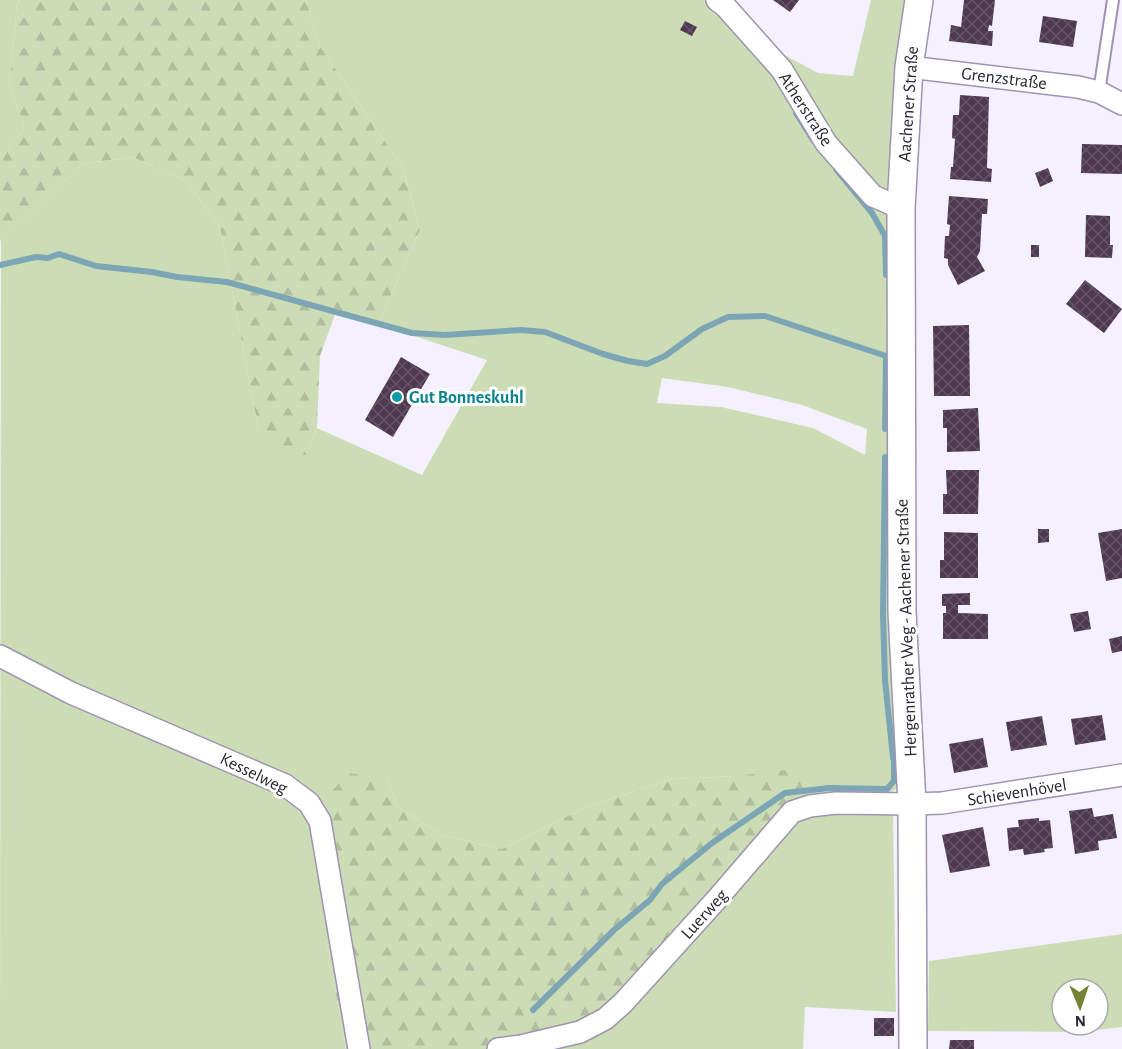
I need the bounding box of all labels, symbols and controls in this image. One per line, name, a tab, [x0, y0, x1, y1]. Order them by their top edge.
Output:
street label: Aachener Straße	[896, 46, 922, 163]
street label: Grenzstraße	[960, 65, 1048, 93]
street label: Atherstraße	[775, 69, 836, 150]
place label: Gut Bonneskuhl	[409, 389, 524, 407]
marker: Gut Bonneskuhl	[390, 390, 404, 404]
street label: Hergenrather Weg - Aachener Straße	[894, 499, 920, 757]
street label: Kesselweg	[217, 750, 290, 798]
street label: Schievenhövel	[966, 776, 1068, 810]
street label: Luerweg	[678, 886, 732, 943]
north arrow	[1050, 977, 1110, 1037]
text: N	[1075, 1013, 1086, 1029]

